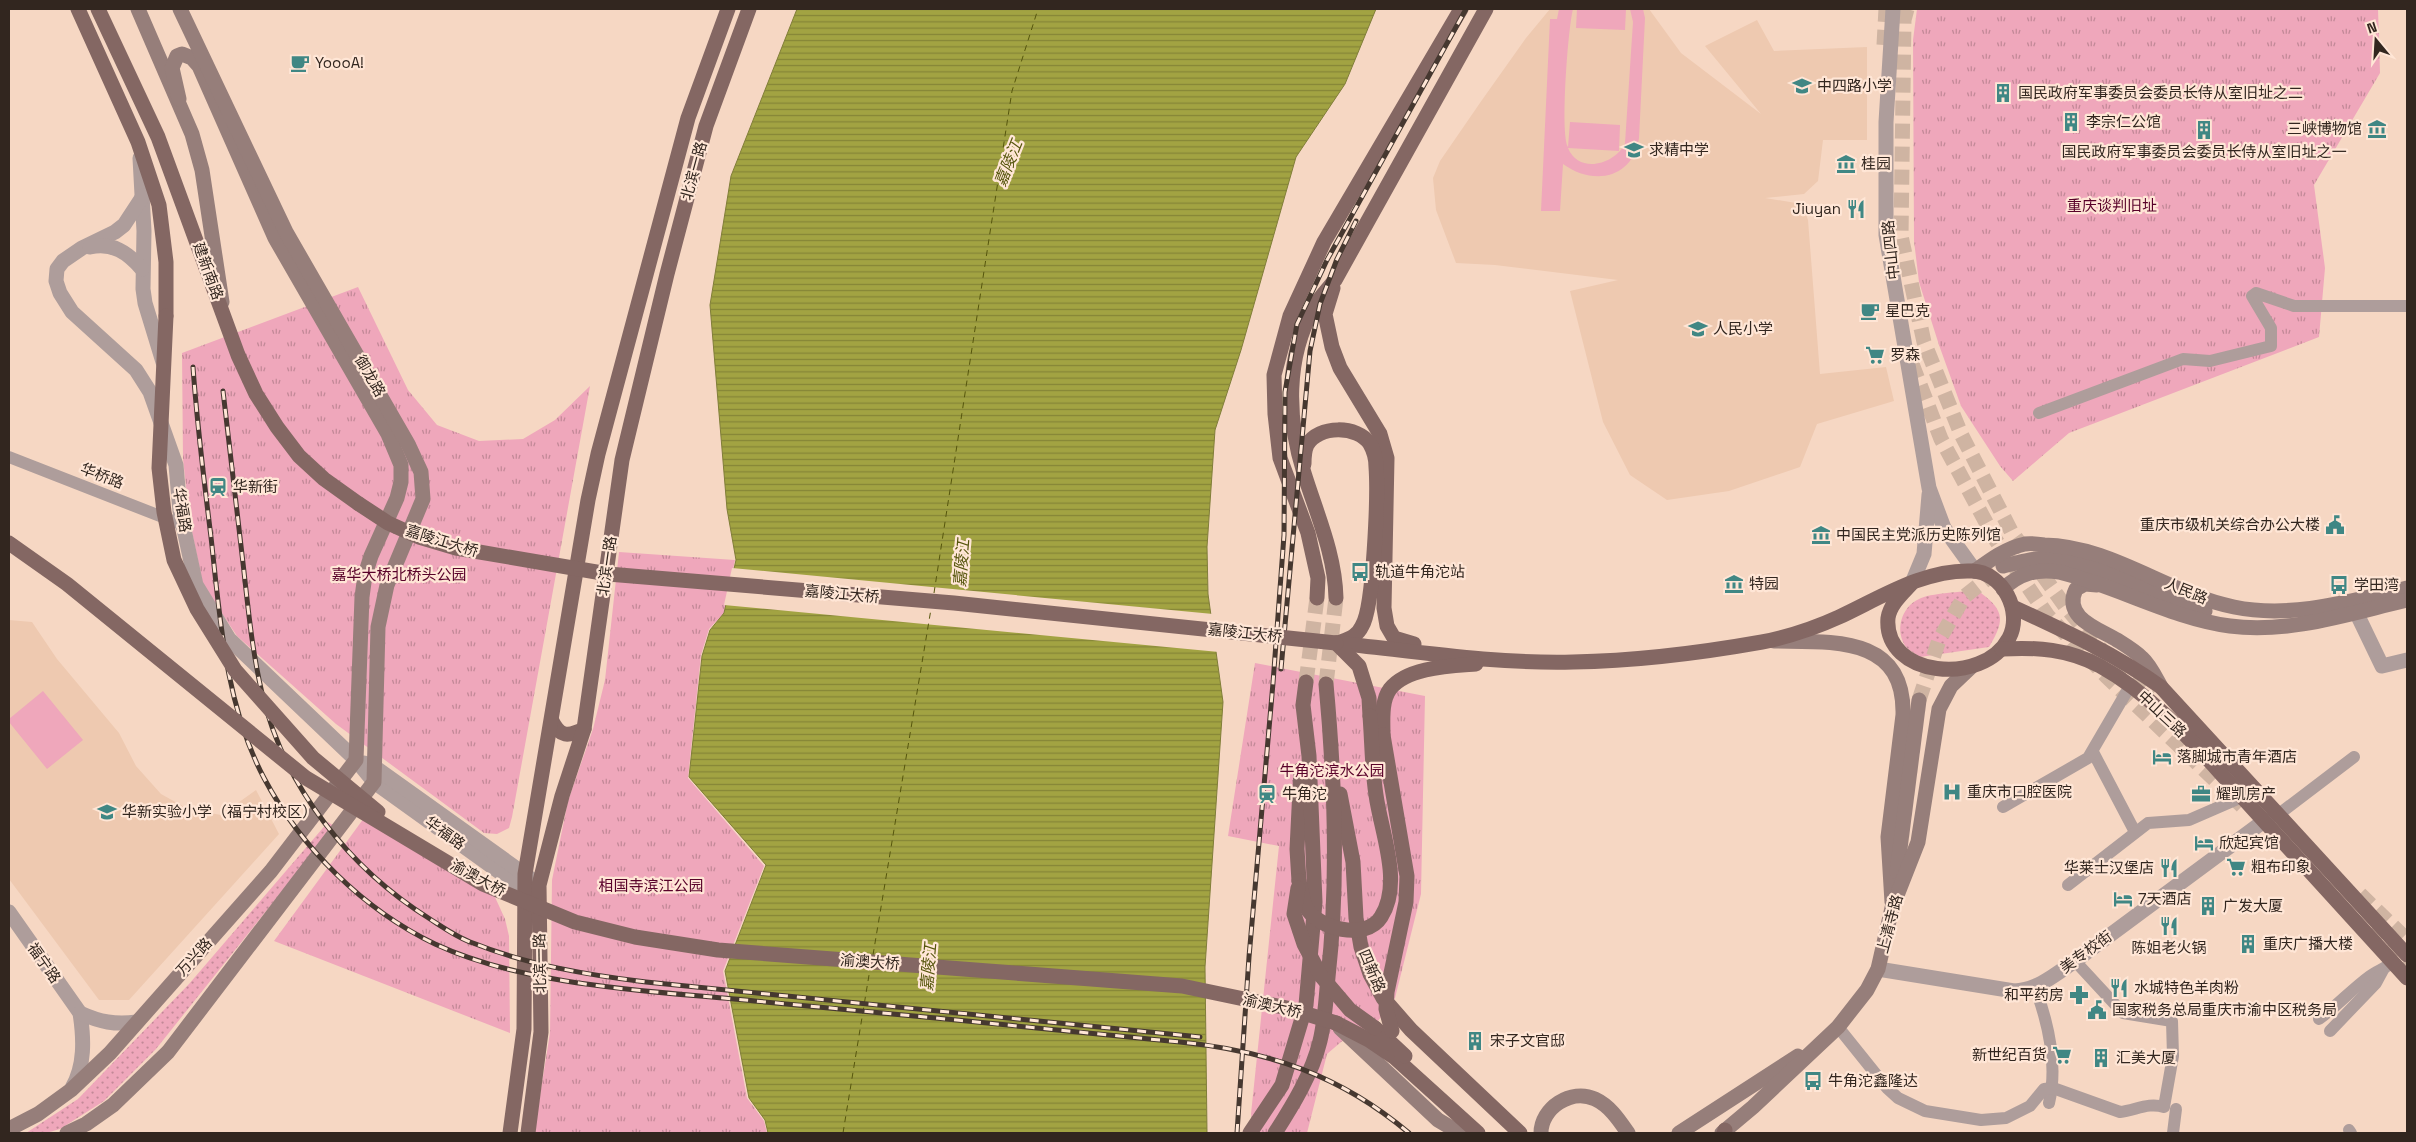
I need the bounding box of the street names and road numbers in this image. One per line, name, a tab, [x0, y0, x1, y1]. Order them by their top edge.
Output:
street label: 北滨一路	[677, 139, 710, 202]
street label: 中山四路	[1878, 219, 1903, 281]
street label: 建新南路	[189, 239, 228, 302]
street label: 御龙路	[351, 352, 390, 400]
street label: 华桥路	[78, 459, 127, 492]
street label: 华福路	[170, 486, 195, 534]
street label: 嘉陵江大桥	[403, 520, 481, 561]
street label: 北滨一路	[593, 535, 620, 597]
street label: 人民路	[2162, 573, 2211, 608]
street label: 嘉陵江大桥	[804, 581, 880, 606]
street label: 嘉陵江大桥	[1207, 619, 1283, 646]
street label: 中山三路	[2134, 686, 2191, 741]
street label: 华福路	[422, 812, 469, 854]
street label: 渝澳大桥	[447, 855, 509, 900]
street label: 上清寺路	[1873, 892, 1906, 955]
street label: 美专校街	[2056, 926, 2116, 977]
street label: 北滨一路	[529, 933, 550, 993]
street label: 万兴路	[172, 934, 216, 980]
street label: 福宁路	[24, 939, 65, 987]
street label: 四新路	[1355, 946, 1390, 995]
street label: 渝澳大桥	[839, 950, 901, 973]
street label: 渝澳大桥	[1241, 990, 1303, 1022]

